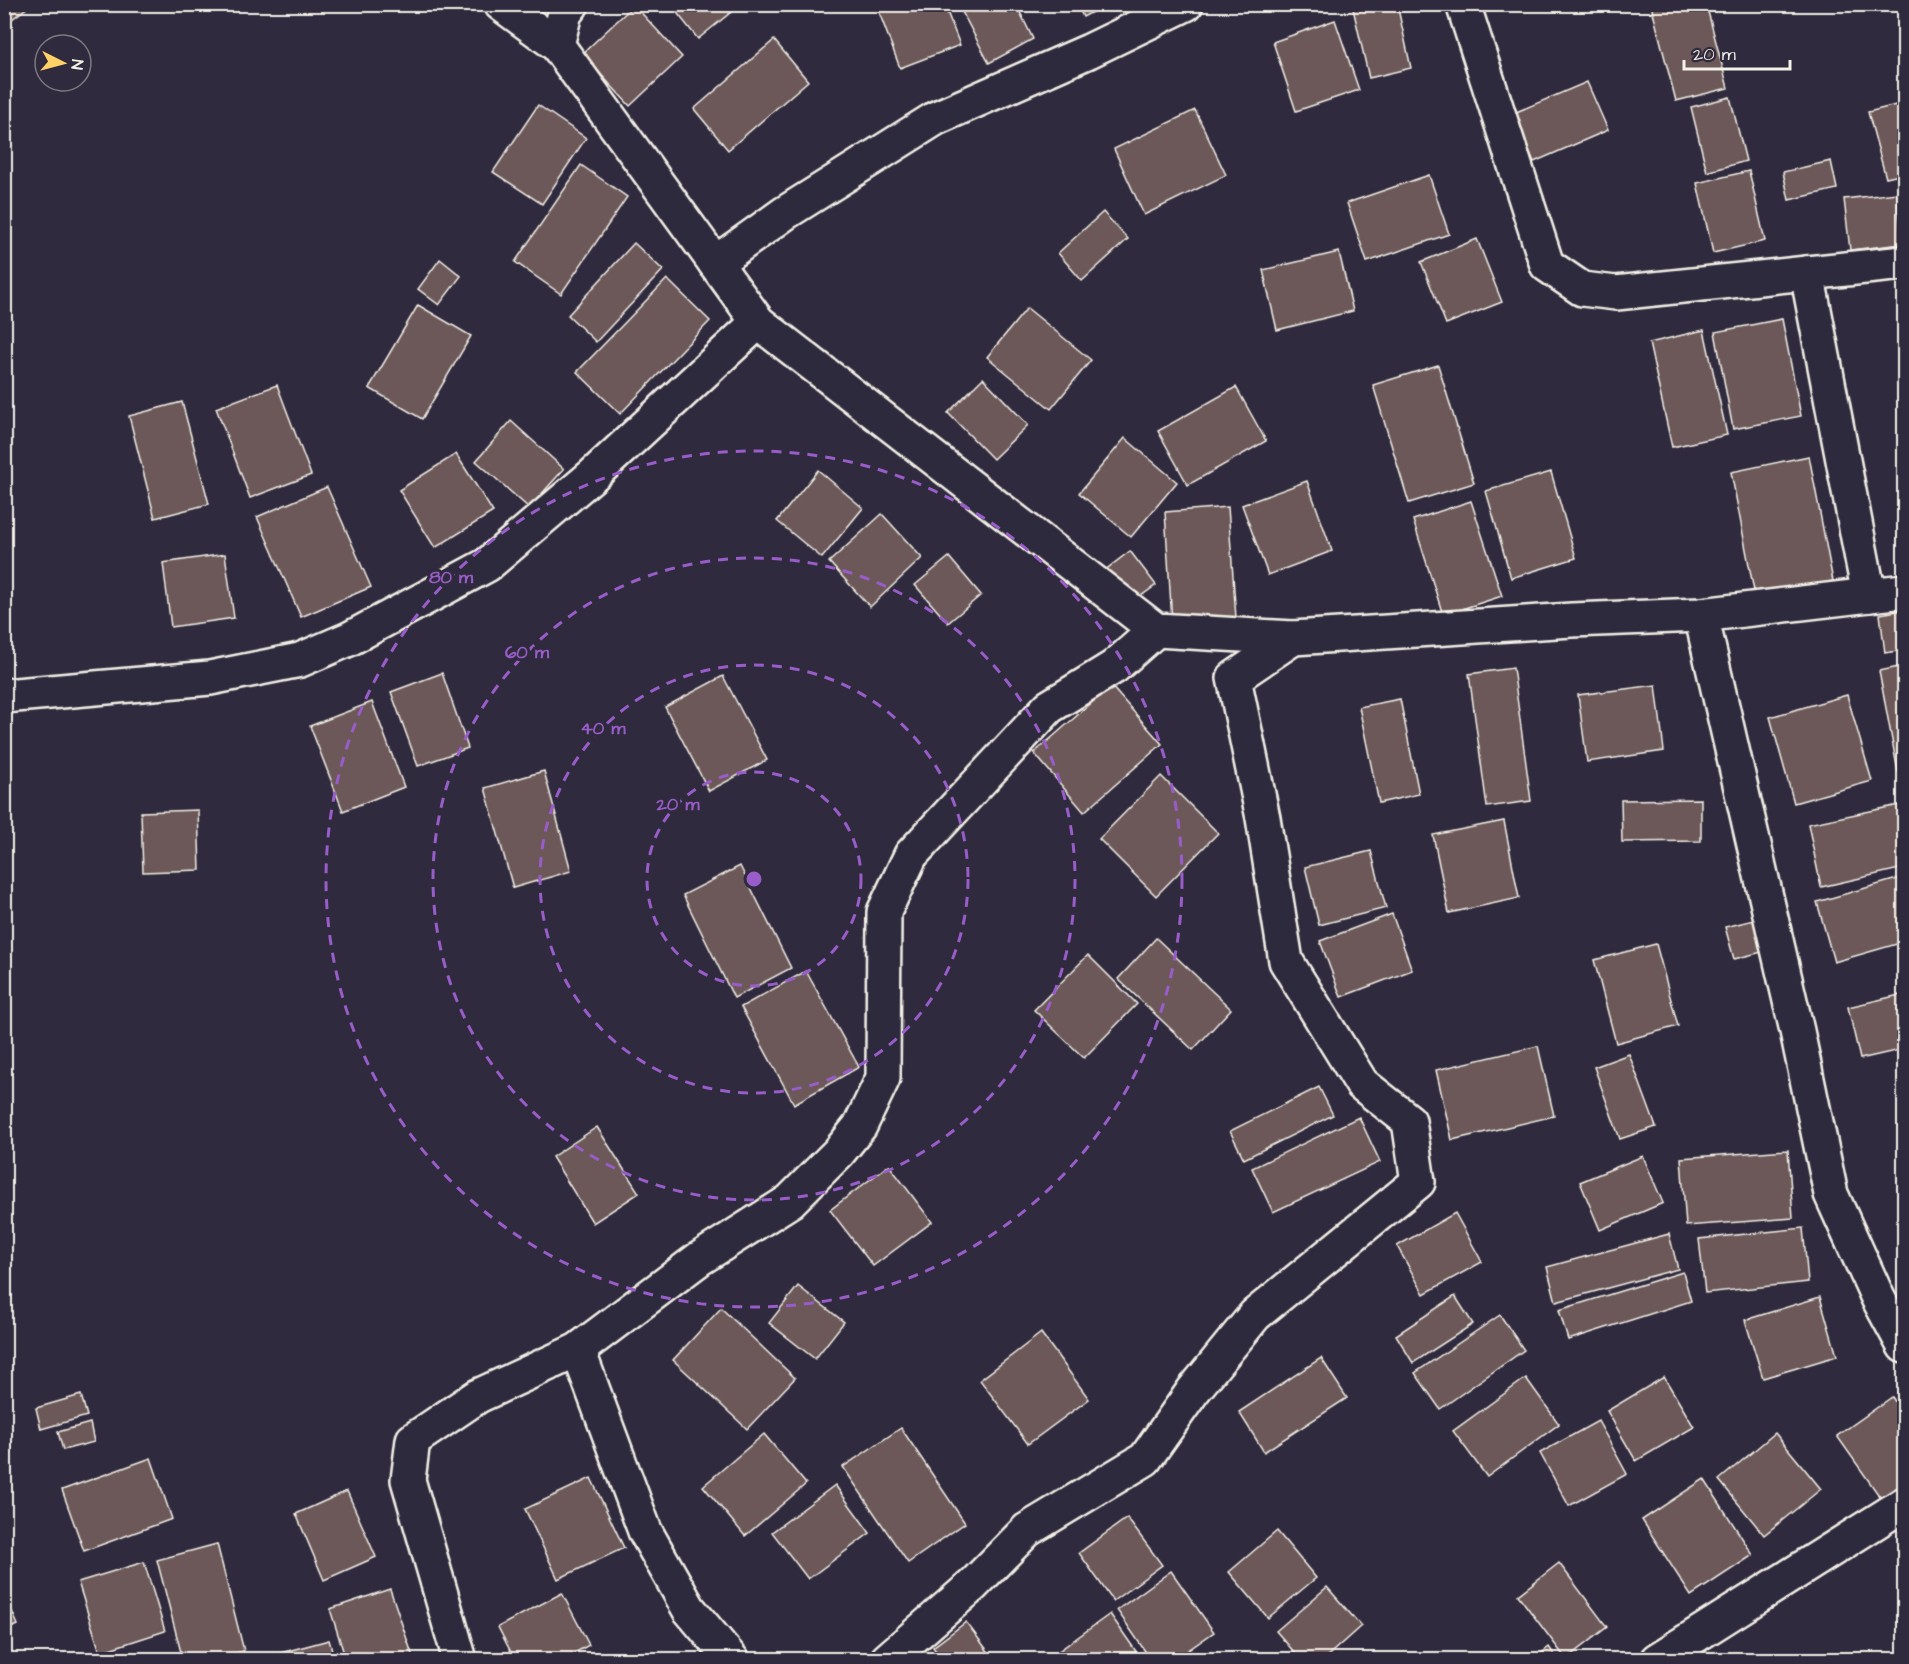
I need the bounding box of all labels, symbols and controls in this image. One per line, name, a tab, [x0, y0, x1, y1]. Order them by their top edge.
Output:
north arrow	[33, 33, 93, 93]
scale bar	[1684, 33, 1790, 71]
text: 20 m	[1693, 42, 1736, 67]
text: N	[65, 58, 88, 71]
text: 80 m	[429, 565, 474, 590]
text: 60 m	[505, 640, 550, 665]
text: 40 m	[581, 716, 626, 741]
text: 20 m	[656, 792, 700, 817]
centre of rings	[744, 869, 764, 889]

